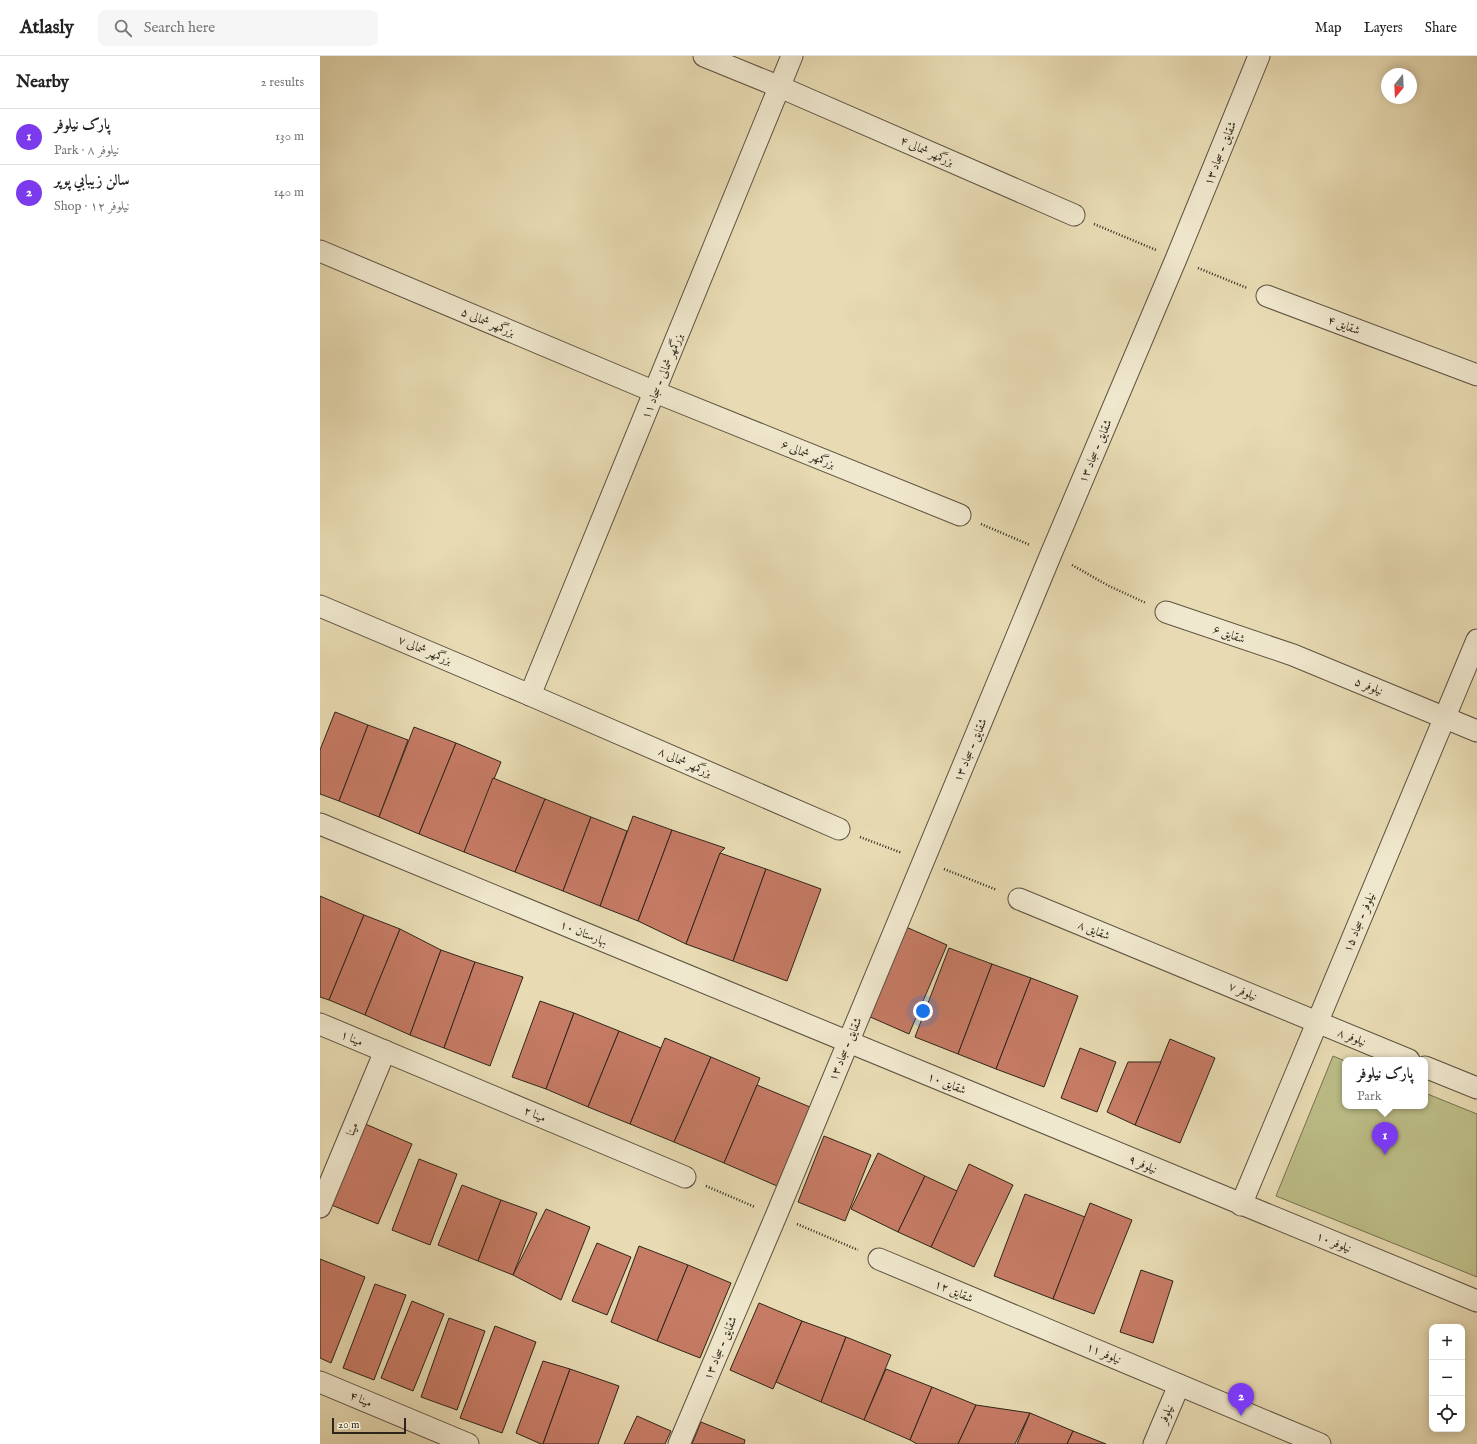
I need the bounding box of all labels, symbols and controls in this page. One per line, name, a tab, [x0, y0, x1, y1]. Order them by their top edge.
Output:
search box	[98, 10, 378, 46]
text: Atlasly	[20, 16, 74, 40]
icon: search	[112, 17, 134, 39]
text: Search here	[144, 18, 215, 37]
text: Map	[1315, 19, 1342, 37]
text: Layers	[1364, 19, 1403, 37]
text: Share	[1425, 19, 1457, 37]
north arrow	[1381, 68, 1417, 104]
text: Nearby	[16, 72, 69, 93]
text: 2 results	[260, 74, 304, 91]
text: پارک نیلوفر	[54, 115, 110, 134]
street label: شقایق - سجاد ۱۳	[1201, 119, 1240, 187]
text: 1	[27, 128, 31, 145]
text: 130 m	[275, 128, 304, 145]
street label: بزرگمهر شمالی ۴	[898, 132, 956, 170]
text: Park · نیلوفر ۸	[54, 142, 119, 159]
text: سالن زيبابي پوپر	[54, 171, 130, 190]
text: 2	[26, 184, 32, 201]
text: 140 m	[274, 184, 304, 201]
text: Shop · نیلوفر ۱۲	[54, 198, 130, 215]
street label: بزرگمهر شمالی ۵	[459, 304, 517, 340]
street label: شقایق ۴	[1326, 313, 1362, 338]
street label: بزرگمهر شمالی - سجاد ۱۱	[637, 331, 687, 421]
street label: شقایق - سجاد ۱۳	[1075, 417, 1116, 485]
street label: بزرگمهر شمالی ۶	[779, 436, 837, 472]
street label: شقایق ۶	[1211, 622, 1247, 647]
street label: بزرگمهر شمالی ۷	[396, 632, 454, 668]
street label: نیلوفر ۵	[1352, 674, 1385, 699]
street label: شقایق - سجاد ۱۳	[950, 716, 991, 784]
street label: بزرگمهر شمالی ۸	[656, 743, 714, 781]
street label: نیلوفر - سجاد ۱۵	[1340, 890, 1379, 955]
street label: بهارستان ۱۰	[558, 917, 610, 950]
street label: شقایق ۸	[1076, 917, 1112, 944]
street label: نیلوفر ۷	[1226, 979, 1259, 1004]
your location	[913, 1001, 933, 1021]
street label: شقایق - سجاد ۱۳	[825, 1015, 866, 1083]
street label: نیلوفر ۸	[1335, 1025, 1368, 1050]
street label: مینا ۱	[338, 1027, 365, 1050]
popup	[1342, 1057, 1428, 1109]
text: پارک نیلوفر	[1357, 1064, 1413, 1083]
street label: شقایق ۱۰	[925, 1069, 968, 1098]
text: Park	[1357, 1088, 1382, 1105]
street label: مینا ۲	[521, 1103, 548, 1126]
street label: مینا	[343, 1120, 362, 1138]
pin: 1	[1372, 1122, 1398, 1155]
street label: نیلوفر ۹	[1126, 1152, 1159, 1177]
street label: نیلوفر ۱۰	[1314, 1229, 1354, 1256]
street label: شقایق ۱۲	[932, 1277, 975, 1306]
street label: شقایق - سجاد ۱۳	[700, 1314, 741, 1382]
map controls	[1429, 1324, 1465, 1432]
button: +	[1429, 1324, 1465, 1360]
street label: نیلوفر ۱۱	[1084, 1339, 1124, 1367]
button: −	[1429, 1360, 1465, 1396]
pin: 2	[1228, 1383, 1254, 1416]
street label: مینا ۴	[347, 1388, 374, 1411]
button: locate	[1429, 1396, 1465, 1432]
street label: نیلوفر	[1155, 1402, 1177, 1428]
scale bar	[332, 1416, 406, 1435]
text: 20 m	[338, 1418, 359, 1432]

